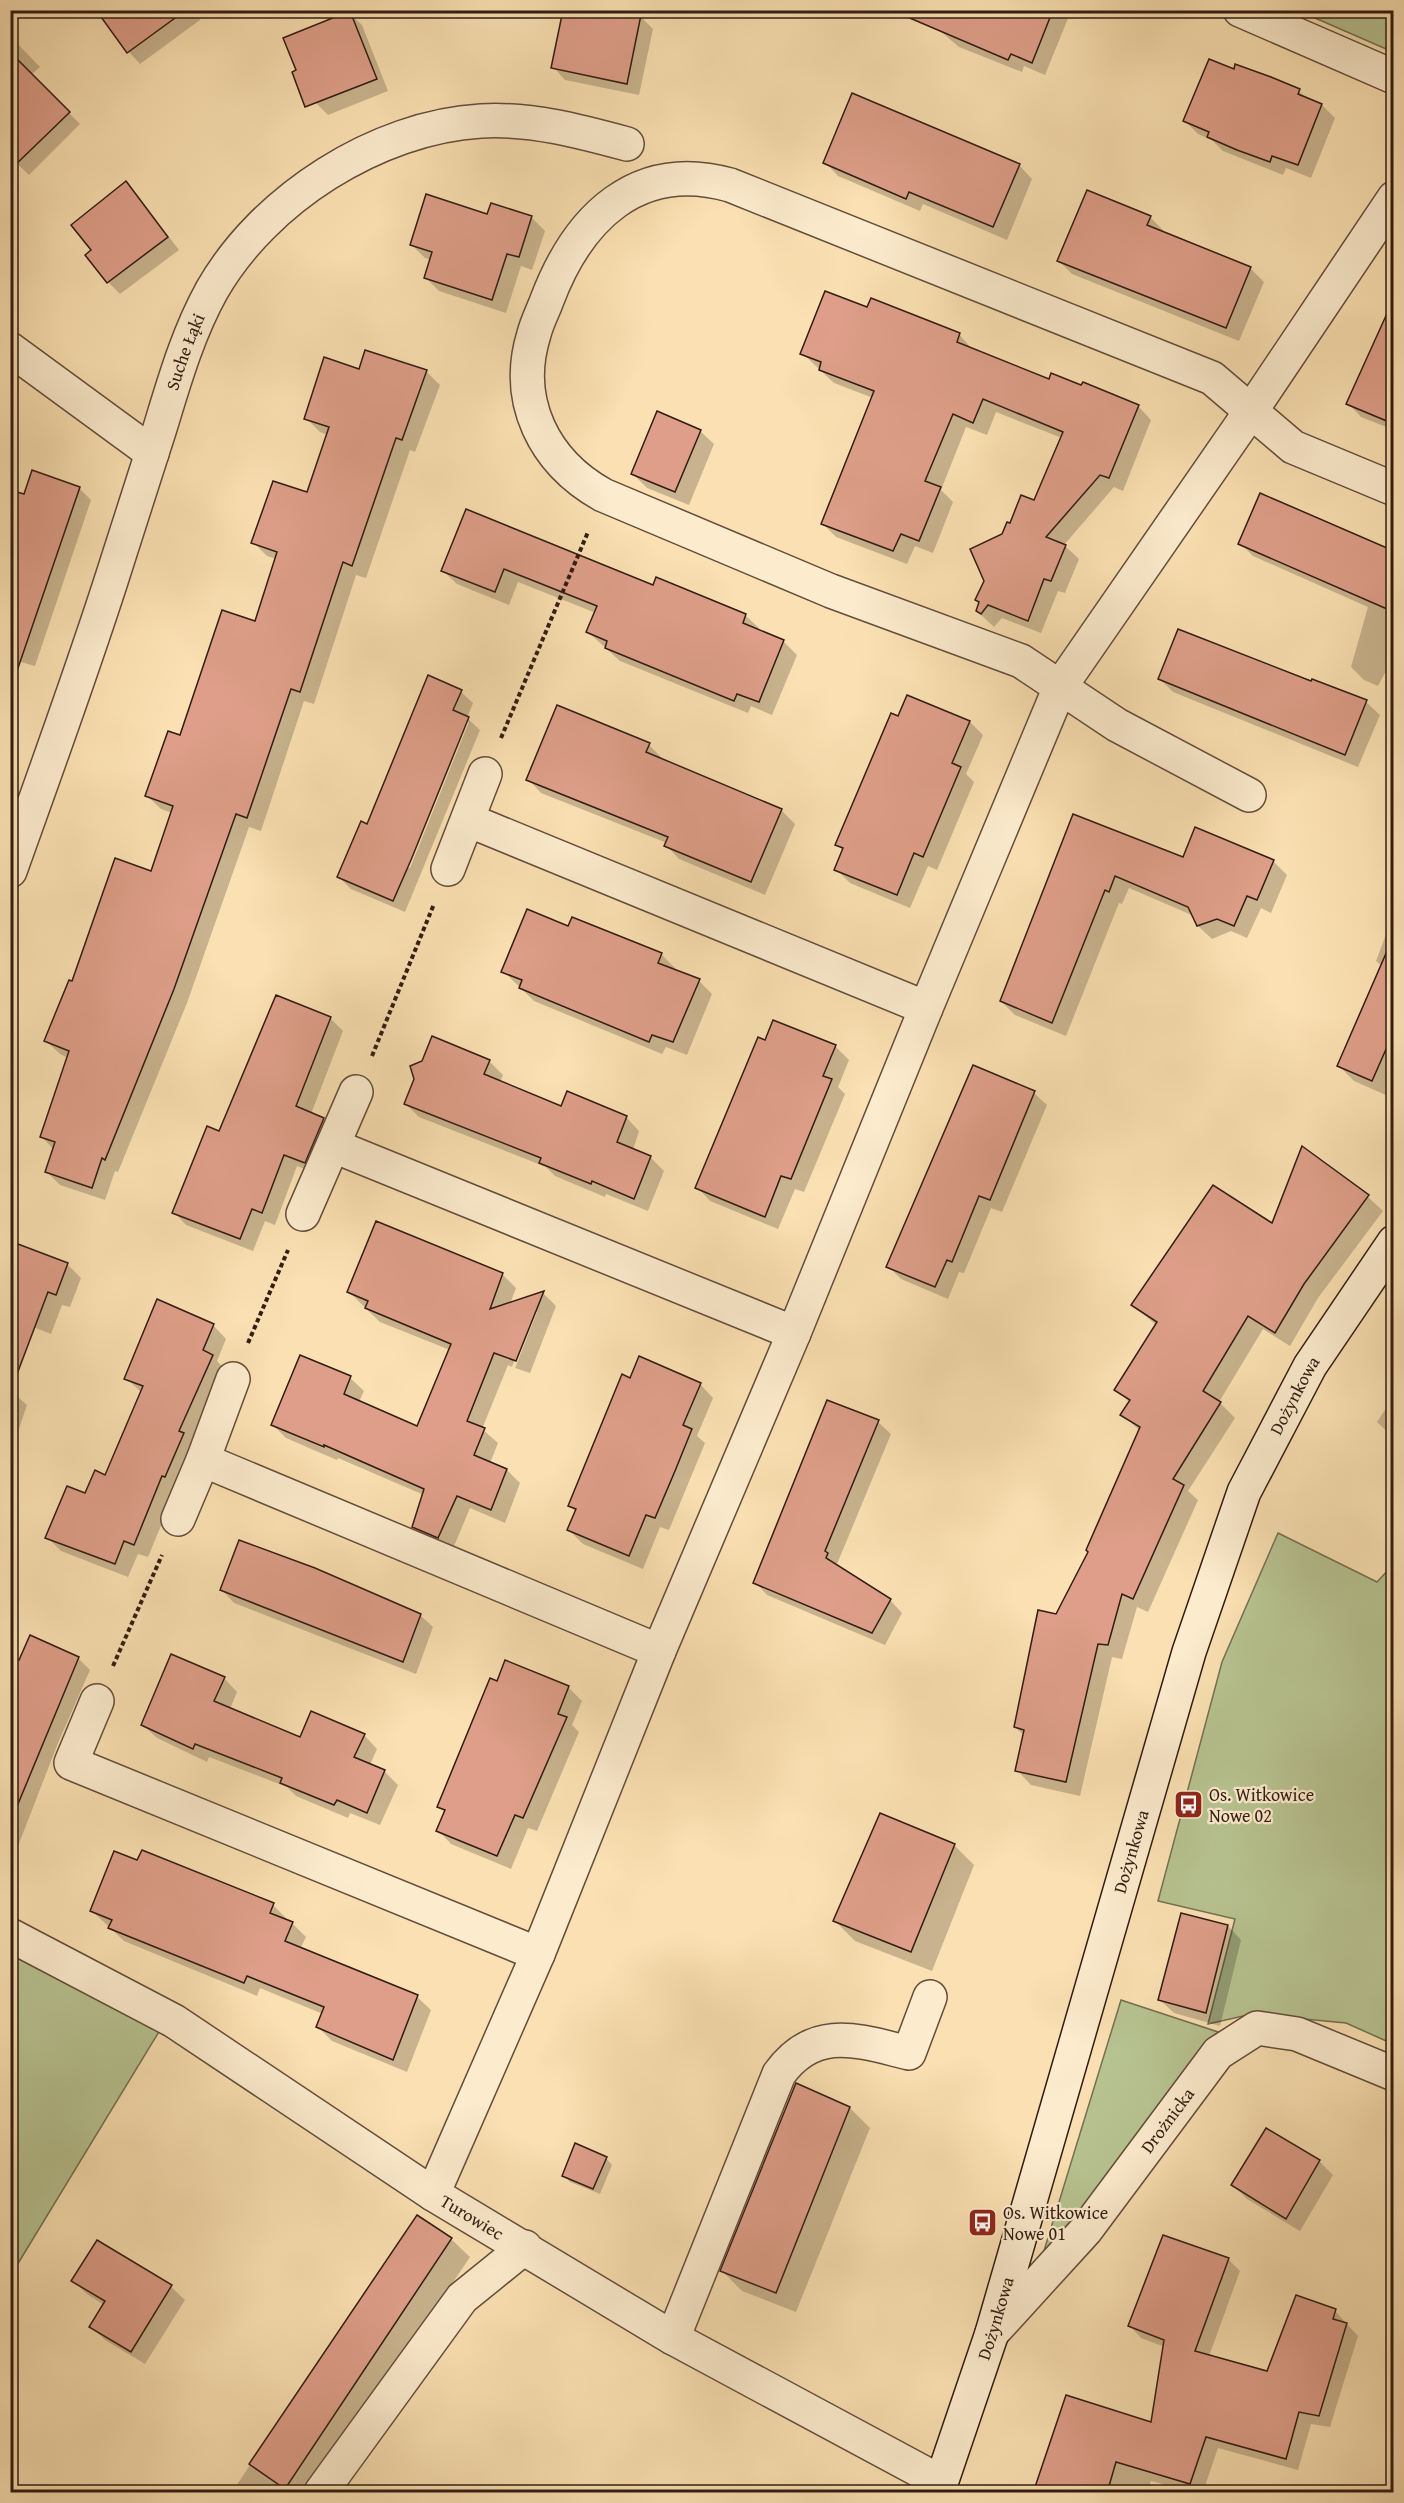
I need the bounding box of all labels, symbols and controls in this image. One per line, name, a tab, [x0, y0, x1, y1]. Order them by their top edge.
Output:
street label: Suche Łąki	[158, 309, 211, 394]
street label: Dożynkowa	[1262, 1350, 1326, 1440]
place label: Os. Witkowice Nowe 02	[1209, 1781, 1314, 1829]
bus stop icon: Os. Witkowice Nowe 02	[1172, 1789, 1204, 1821]
street label: Dożynkowa	[1106, 1806, 1156, 1896]
street label: Drożnicka	[1134, 2081, 1201, 2159]
street label: Turowiec	[435, 2187, 509, 2247]
place label: Os. Witkowice Nowe 01	[1003, 2199, 1108, 2247]
bus stop icon: Os. Witkowice Nowe 01	[966, 2207, 998, 2239]
street label: Dożynkowa	[970, 2273, 1021, 2364]

